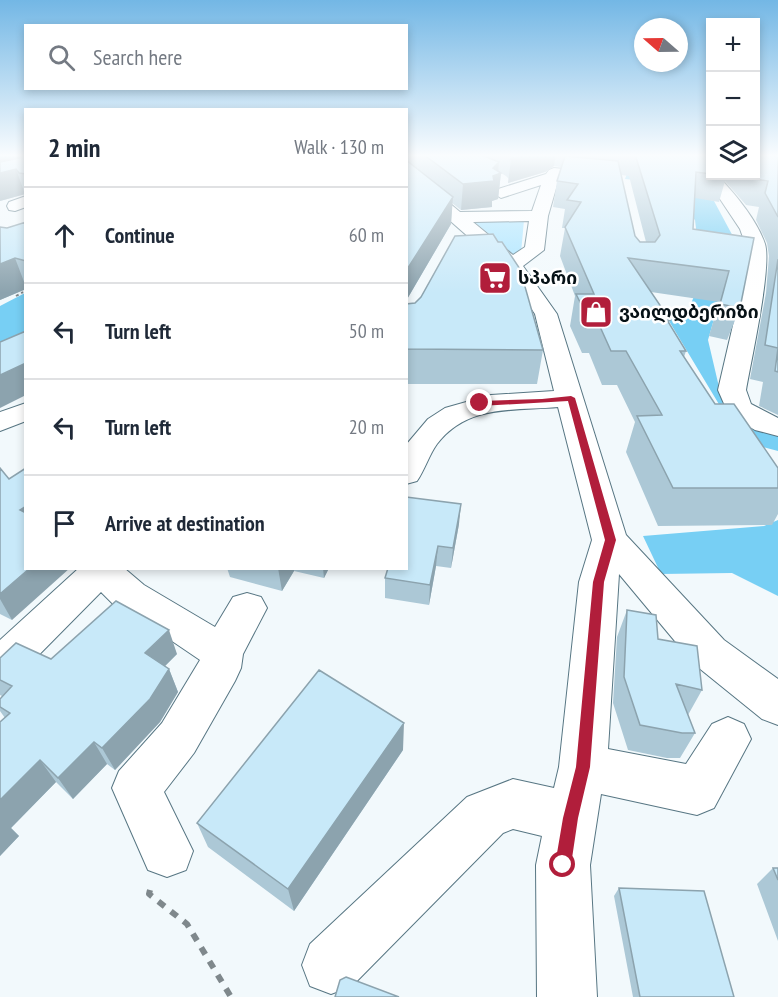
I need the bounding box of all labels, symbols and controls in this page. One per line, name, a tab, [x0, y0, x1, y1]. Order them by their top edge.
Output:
north arrow	[634, 18, 688, 72]
map controls	[706, 18, 760, 180]
button: +	[706, 18, 760, 72]
search box	[24, 24, 408, 90]
icon: search	[45, 41, 78, 74]
text: Search here	[93, 43, 182, 71]
button: −	[706, 72, 760, 126]
button: layers	[706, 126, 760, 180]
text: 2 min	[48, 131, 101, 164]
text: Walk · 130 m	[294, 134, 384, 160]
icon: ahead	[48, 219, 81, 252]
text: Continue	[105, 221, 175, 249]
text: 60 m	[349, 222, 384, 248]
supermarket icon: სპარი	[477, 260, 513, 296]
place label: სპარი	[518, 266, 577, 289]
shop icon: ვაილდბერიზი	[578, 294, 614, 330]
place label: ვაილდბერიზი	[619, 300, 759, 323]
icon: left	[48, 315, 81, 348]
text: Turn left	[105, 317, 171, 345]
text: 50 m	[349, 318, 384, 344]
route end	[466, 389, 492, 415]
icon: left	[48, 411, 81, 444]
text: Turn left	[105, 413, 171, 441]
text: 20 m	[349, 414, 384, 440]
icon: arrive	[48, 507, 81, 540]
text: Arrive at destination	[105, 509, 265, 537]
route start	[549, 851, 575, 877]

